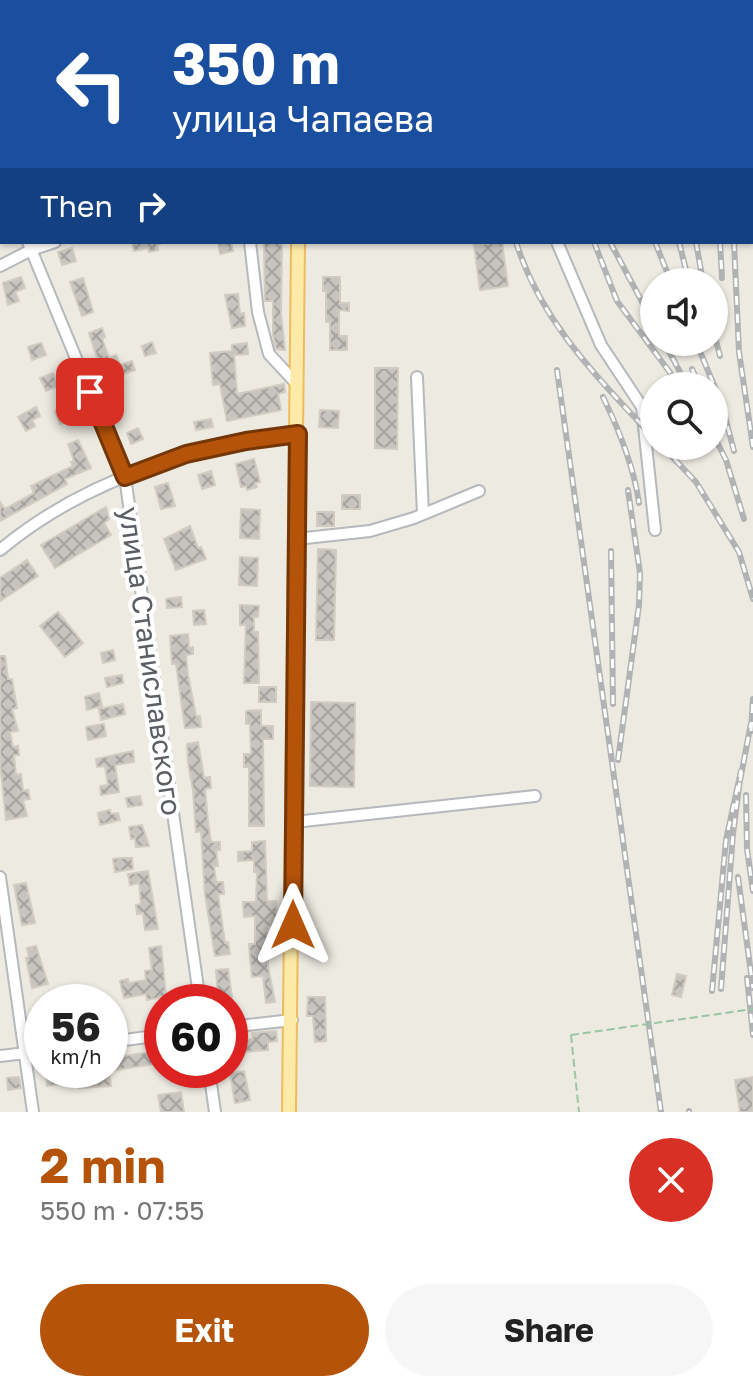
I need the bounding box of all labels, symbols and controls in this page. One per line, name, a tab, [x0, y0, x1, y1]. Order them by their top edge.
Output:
text: 350 m	[172, 29, 340, 96]
icon: left	[40, 32, 144, 136]
text: улица Чапаева	[172, 97, 434, 140]
icon: right	[129, 184, 173, 228]
text: Then	[40, 188, 113, 224]
map controls	[640, 268, 728, 460]
button: sound	[640, 268, 728, 356]
pin	[56, 358, 124, 426]
icon: arrive	[68, 370, 112, 414]
button: search	[640, 372, 728, 460]
street label: улица Станиславского	[113, 504, 189, 818]
position arrow	[251, 883, 335, 967]
speed limit sign: 60	[144, 984, 248, 1088]
text: 56	[51, 1002, 101, 1050]
text: km/h	[51, 1044, 101, 1068]
text: 2 min	[40, 1136, 165, 1194]
button: close	[629, 1138, 713, 1222]
text: 550 m · 07:55	[40, 1195, 204, 1226]
button: Exit	[40, 1284, 369, 1376]
button: Share	[385, 1284, 713, 1376]

